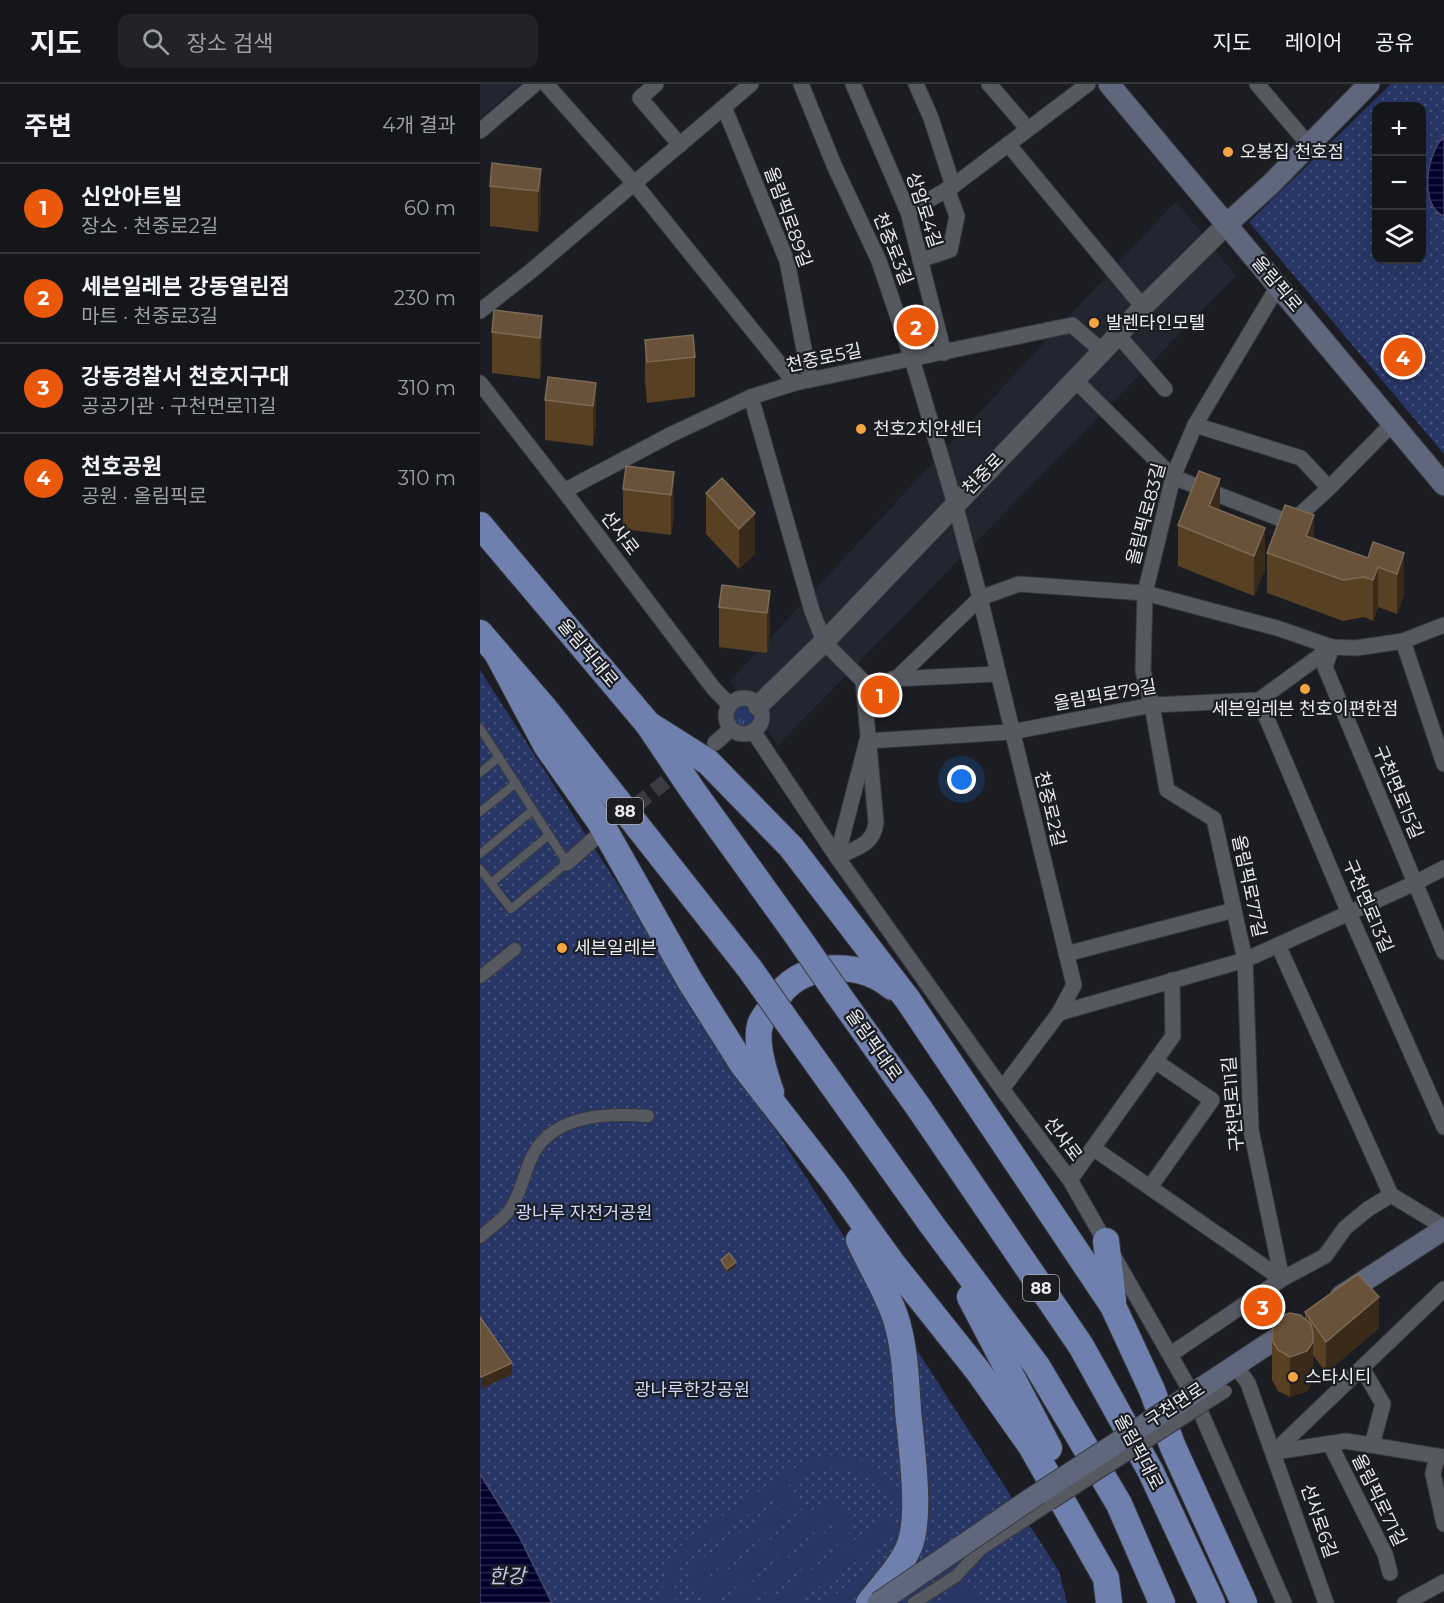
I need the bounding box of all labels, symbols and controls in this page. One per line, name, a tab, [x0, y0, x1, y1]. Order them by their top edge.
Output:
search box	[118, 14, 538, 68]
icon: search	[139, 25, 172, 58]
text: 지도	[30, 26, 82, 60]
text: 장소 검색	[187, 30, 273, 57]
text: 지도	[1213, 30, 1251, 55]
text: 레이어	[1284, 30, 1342, 55]
text: 공유	[1375, 30, 1414, 55]
map controls	[1372, 102, 1426, 264]
button: +	[1372, 102, 1426, 156]
text: 주변	[24, 110, 72, 142]
text: 4개 결과	[382, 113, 456, 137]
place label: 오봉집 천호점	[1240, 141, 1344, 163]
marker: 오봉집 천호점	[1221, 145, 1235, 159]
button: −	[1372, 156, 1426, 210]
street label: 올림픽로89길	[760, 164, 816, 270]
street label: 상암로4길	[901, 169, 947, 251]
text: 신안아트빌	[81, 183, 182, 210]
text: 1	[40, 196, 47, 220]
text: 60 m	[404, 196, 456, 220]
street label: 천중로3길	[868, 209, 918, 289]
button: layers	[1372, 210, 1426, 264]
text: 장소 · 천중로2길	[81, 214, 218, 238]
street label: 올림픽로	[1247, 252, 1307, 316]
text: 세븐일레븐 강동열린점	[81, 273, 290, 300]
text: 2	[38, 286, 49, 310]
text: 230 m	[394, 286, 456, 310]
text: 마트 · 천중로3길	[81, 304, 218, 328]
pin: 2	[896, 304, 936, 350]
place label: 발렌타인모텔	[1106, 312, 1205, 334]
marker: 발렌타인모텔	[1087, 316, 1101, 330]
pin: 4	[1384, 334, 1422, 380]
street label: 천중로5길	[784, 339, 864, 377]
text: 강동경찰서 천호지구대	[81, 363, 290, 390]
text: 3	[38, 376, 49, 400]
text: 310 m	[398, 376, 456, 400]
text: 공공기관 · 구천면로11길	[81, 394, 277, 418]
place label: 천호2치안센터	[873, 418, 983, 440]
marker: 천호2치안센터	[854, 422, 868, 436]
street label: 천중로	[958, 448, 1008, 500]
text: 천호공원	[81, 453, 162, 480]
street label: 올림픽로83길	[1122, 461, 1170, 567]
text: 4	[37, 466, 50, 490]
text: 310 m	[398, 466, 456, 490]
text: 공원 · 올림픽로	[81, 484, 207, 508]
street label: 선사로	[596, 507, 644, 559]
street label: 올림픽대로	[553, 614, 623, 692]
pin: 1	[860, 672, 900, 718]
street label: 올림픽로79길	[1052, 675, 1158, 715]
marker: 세븐일레븐 천호이편한점	[1298, 682, 1312, 696]
place label: 세븐일레븐 천호이편한점	[1212, 698, 1398, 720]
street label: 구천면로15길	[1368, 742, 1428, 842]
your location	[947, 765, 976, 794]
street label: 천중로2길	[1030, 769, 1070, 849]
road number: 88	[607, 798, 643, 824]
street label: 올림픽로77길	[1227, 833, 1271, 939]
street label: 구천면로13길	[1338, 856, 1398, 956]
place label: 세븐일레븐	[574, 937, 657, 959]
marker: 세븐일레븐	[555, 941, 569, 955]
street label: 올림픽대로	[841, 1005, 907, 1085]
street label: 구천면로11길	[1218, 1055, 1248, 1153]
street label: 선사로	[1039, 1113, 1087, 1165]
park label: 광나루 자전거공원	[515, 1202, 653, 1224]
road number: 88	[1023, 1275, 1059, 1301]
pin: 3	[1244, 1284, 1282, 1330]
place label: 스타시티	[1305, 1366, 1371, 1388]
marker: 스타시티	[1286, 1370, 1300, 1384]
street label: 구천면로	[1141, 1378, 1209, 1432]
park label: 광나루한강공원	[634, 1379, 750, 1401]
street label: 올림픽대로	[1110, 1410, 1168, 1494]
street label: 올림픽로71길	[1347, 1450, 1411, 1550]
street label: 선사로6길	[1296, 1481, 1342, 1561]
water label: 한강	[489, 1564, 528, 1588]

